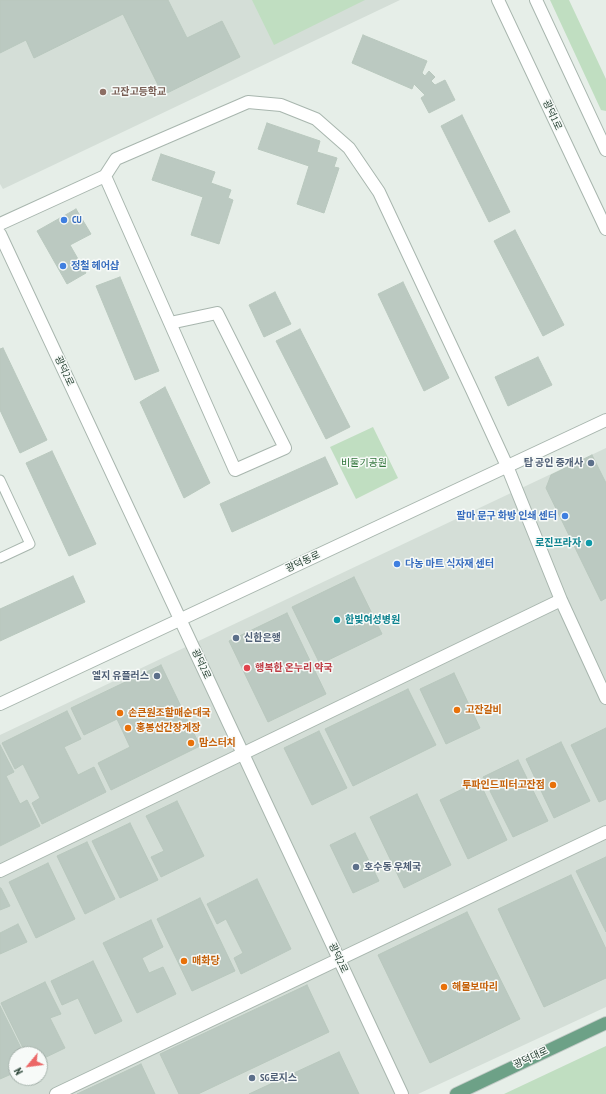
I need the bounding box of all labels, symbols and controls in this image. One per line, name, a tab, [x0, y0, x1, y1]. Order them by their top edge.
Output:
place label: 고잔고등학교	[111, 86, 166, 98]
marker: 고잔고등학교	[98, 87, 108, 97]
street label: 광덕1로	[540, 98, 564, 132]
place label: CU	[72, 214, 82, 226]
marker: CU	[59, 215, 69, 225]
place label: 정철 헤어샵	[71, 260, 119, 272]
marker: 정철 헤어샵	[58, 261, 68, 271]
street label: 광덕2로	[52, 354, 76, 388]
park label: 비둘기공원	[341, 457, 387, 469]
place label: 탑 공인 중개사	[524, 457, 583, 469]
marker: 탑 공인 중개사	[586, 458, 596, 468]
place label: 팔마 문구 화방 인쇄 센터	[457, 510, 557, 522]
marker: 팔마 문구 화방 인쇄 센터	[560, 511, 570, 521]
place label: 로진프라자	[535, 537, 581, 549]
marker: 로진프라자	[584, 538, 594, 548]
street label: 광덕동로	[284, 549, 322, 575]
place label: 다농 마트 식자재 센터	[405, 558, 494, 570]
marker: 다농 마트 식자재 센터	[392, 559, 402, 569]
place label: 한빛여성병원	[345, 614, 400, 626]
marker: 한빛여성병원	[332, 615, 342, 625]
place label: 신한은행	[244, 632, 281, 644]
marker: 신한은행	[231, 633, 241, 643]
street label: 광덕2로	[189, 647, 213, 681]
place label: 행복한 온누리 약국	[255, 662, 333, 674]
marker: 행복한 온누리 약국	[242, 663, 252, 673]
place label: 엘지 유플러스	[92, 670, 149, 682]
marker: 엘지 유플러스	[152, 671, 162, 681]
place label: 고잔갈비	[465, 704, 502, 716]
marker: 고잔갈비	[452, 705, 462, 715]
place label: 손큰원조할매순대국	[128, 707, 211, 719]
marker: 손큰원조할매순대국	[115, 708, 125, 718]
place label: 홍봉선간장게장	[136, 722, 200, 734]
marker: 홍봉선간장게장	[123, 723, 133, 733]
place label: 맘스터치	[199, 737, 236, 749]
marker: 맘스터치	[186, 738, 196, 748]
place label: 투파인드피터고잔점	[462, 779, 545, 791]
marker: 투파인드피터고잔점	[548, 780, 558, 790]
place label: 호수동 우체국	[364, 861, 421, 873]
marker: 호수동 우체국	[351, 862, 361, 872]
street label: 광덕2로	[326, 941, 350, 975]
place label: 매화당	[192, 955, 220, 967]
marker: 매화당	[179, 956, 189, 966]
place label: 해물보따리	[452, 981, 498, 993]
marker: 해물보따리	[439, 982, 449, 992]
street label: 광덕대로	[512, 1045, 550, 1071]
north arrow	[8, 1046, 48, 1086]
text: N	[11, 1065, 26, 1077]
place label: SG로지스	[260, 1072, 297, 1084]
marker: SG로지스	[247, 1073, 257, 1083]

